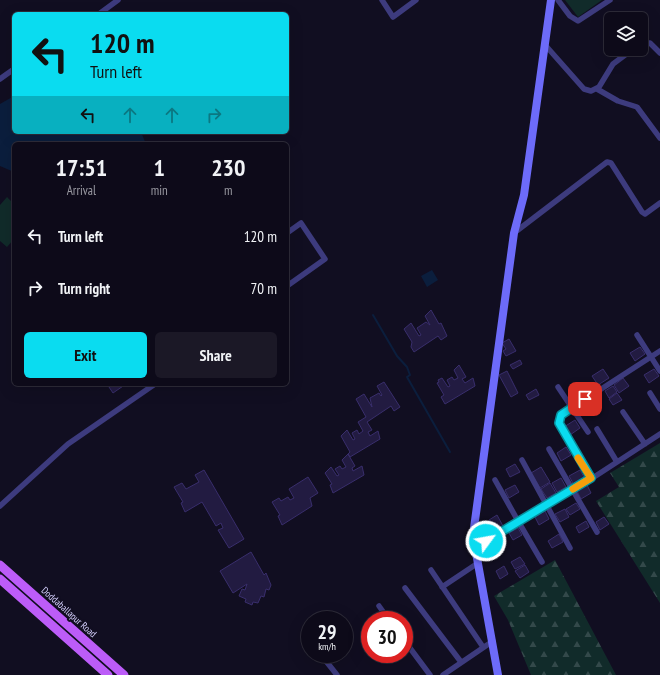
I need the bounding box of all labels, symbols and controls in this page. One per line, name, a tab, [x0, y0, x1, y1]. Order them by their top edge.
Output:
map controls	[604, 12, 648, 56]
button: layers	[604, 12, 648, 56]
text: 120 m	[90, 24, 154, 61]
icon: left	[24, 28, 76, 80]
text: Turn left	[90, 60, 142, 83]
icon: left	[77, 104, 99, 126]
icon: ahead	[119, 104, 141, 126]
icon: ahead	[161, 104, 183, 126]
icon: right	[203, 104, 225, 126]
text: 17:51	[55, 152, 107, 183]
text: 1	[153, 152, 165, 183]
text: 230	[211, 152, 246, 183]
text: Arrival	[67, 182, 96, 199]
text: min	[151, 182, 168, 199]
text: m	[224, 182, 233, 199]
icon: left	[24, 225, 46, 247]
text: Turn left	[58, 227, 103, 246]
text: 120 m	[244, 227, 277, 246]
icon: right	[24, 277, 46, 299]
text: Turn right	[58, 279, 110, 298]
text: 70 m	[251, 279, 277, 298]
button: Exit	[24, 332, 147, 378]
button: Share	[155, 332, 277, 378]
pin	[568, 382, 602, 416]
icon: arrive	[574, 388, 596, 410]
position arrow	[465, 520, 507, 562]
street label: Doddaballapur Road	[39, 584, 99, 640]
speed limit sign: 30	[361, 611, 413, 663]
text: 29	[317, 619, 337, 645]
text: km/h	[318, 640, 336, 653]

